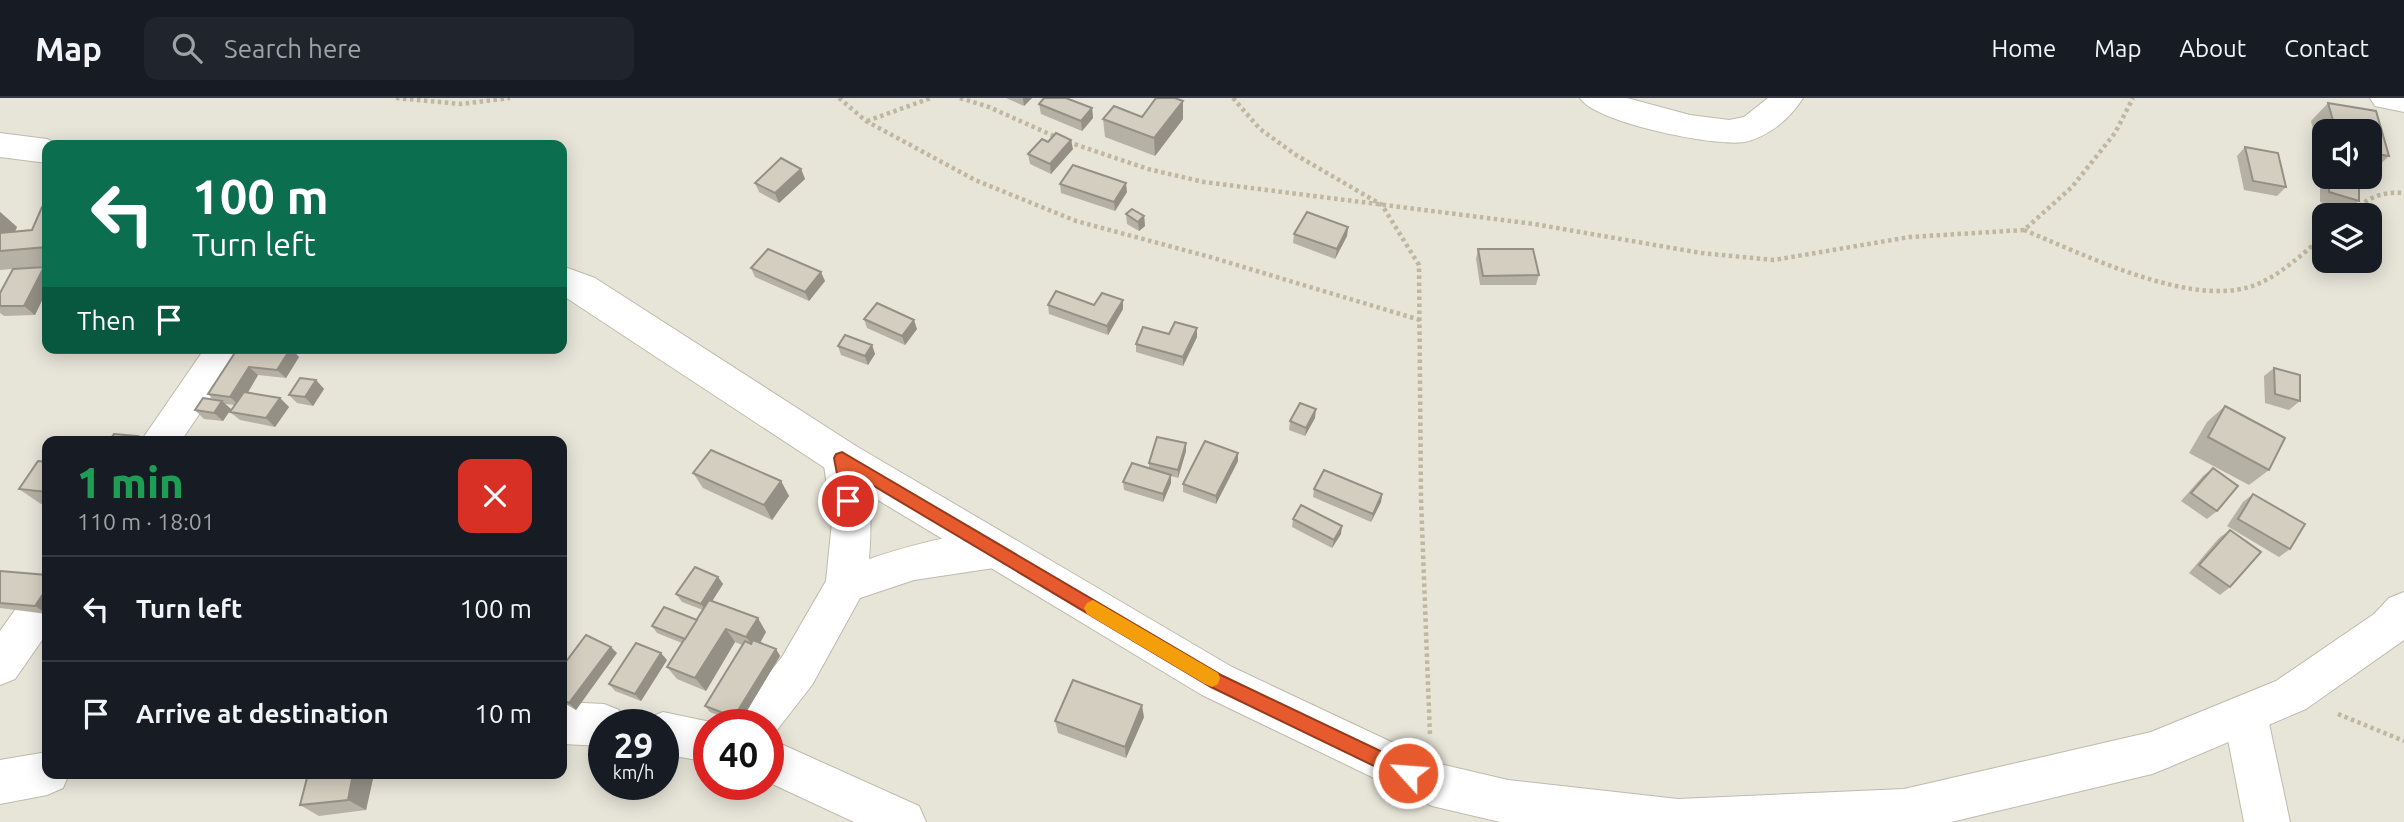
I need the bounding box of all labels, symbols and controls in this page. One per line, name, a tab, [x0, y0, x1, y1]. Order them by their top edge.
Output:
search box	[144, 17, 634, 80]
icon: search	[168, 29, 206, 67]
text: Map	[35, 30, 102, 67]
text: Search here	[224, 34, 362, 63]
text: Home	[1991, 35, 2056, 62]
text: Map	[2094, 35, 2141, 62]
text: About	[2179, 35, 2246, 62]
text: Contact	[2284, 35, 2369, 62]
map controls	[2312, 119, 2382, 273]
button: sound	[2312, 119, 2382, 189]
icon: left	[77, 168, 168, 259]
text: 100 m	[192, 168, 329, 223]
button: layers	[2312, 203, 2382, 273]
text: Turn left	[192, 226, 316, 262]
icon: arrive	[150, 301, 188, 339]
text: Then	[77, 306, 136, 335]
text: 1 min	[77, 459, 184, 506]
button: close	[458, 459, 532, 533]
pin	[818, 471, 878, 531]
icon: arrive	[829, 482, 867, 520]
text: 110 m · 18:01	[77, 509, 215, 534]
icon: left	[77, 590, 115, 628]
text: Turn left	[136, 594, 242, 623]
text: 100 m	[460, 594, 532, 623]
icon: arrive	[77, 695, 115, 733]
text: Arrive at destination	[136, 699, 389, 728]
text: 10 m	[474, 699, 532, 728]
speed limit sign: 40	[693, 709, 784, 800]
text: 29	[614, 725, 653, 765]
position arrow	[1371, 736, 1445, 810]
text: km/h	[613, 762, 654, 782]

